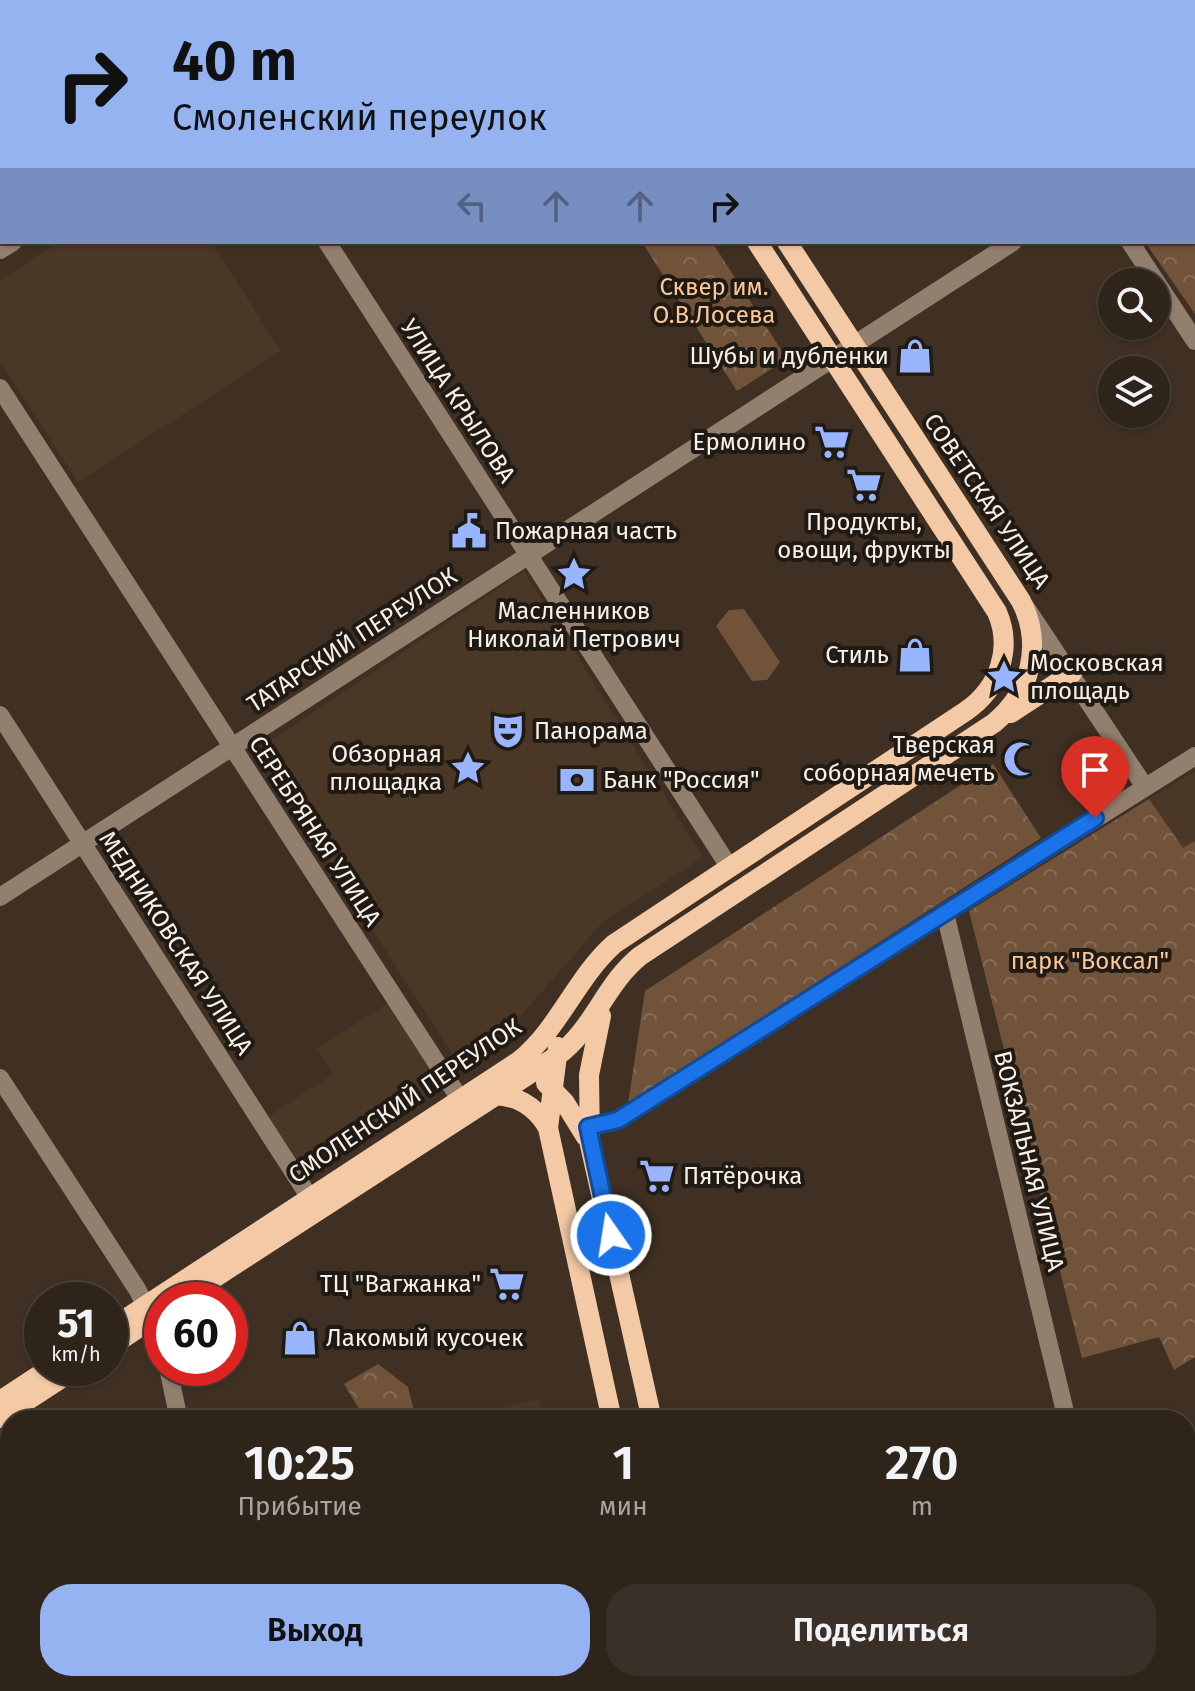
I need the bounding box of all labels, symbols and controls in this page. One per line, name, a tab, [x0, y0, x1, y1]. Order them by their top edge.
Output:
text: 40 m	[172, 28, 297, 95]
icon: right	[40, 32, 144, 136]
text: Смоленский переулок	[172, 96, 547, 140]
icon: left	[450, 184, 494, 228]
icon: ahead	[534, 184, 578, 228]
icon: ahead	[618, 184, 662, 228]
icon: right	[702, 184, 746, 228]
map controls	[1098, 268, 1170, 428]
button: search	[1098, 268, 1170, 340]
park label: Сквер им. О.В.Лосева	[653, 273, 775, 329]
street label: УЛИЦА КРЫЛОВА	[395, 314, 521, 488]
shop icon: Шубы и дубленки	[896, 337, 934, 375]
place label: Шубы и дубленки	[690, 342, 889, 370]
button: layers	[1098, 356, 1170, 428]
street label: СОВЕТСКАЯ УЛИЦА	[918, 408, 1056, 594]
supermarket icon: Ермолино	[813, 423, 851, 461]
place label: Ермолино	[693, 428, 806, 456]
supermarket icon: Продукты, овощи, фрукты	[845, 466, 883, 504]
place label: Продукты, овощи, фрукты	[777, 508, 951, 564]
public building icon: Пожарная часть	[450, 512, 488, 550]
place label: Пожарная часть	[495, 517, 677, 545]
place icon: Масленников Николай Петрович	[555, 555, 593, 593]
street label: ТАТАРСКИЙ ПЕРЕУЛОК	[242, 562, 462, 718]
place label: Масленников Николай Петрович	[467, 597, 681, 653]
shop icon: Стиль	[896, 636, 934, 674]
place label: Стиль	[825, 641, 889, 669]
place label: Московская площадь	[1030, 649, 1164, 705]
place icon: Московская площадь	[985, 658, 1023, 696]
theatre icon: Панорама	[489, 712, 527, 750]
place label: Панорама	[534, 717, 648, 745]
street label: СЕРЕБРЯНАЯ УЛИЦА	[243, 731, 387, 931]
place label: Тверская соборная мечеть	[803, 731, 995, 787]
pin	[1061, 736, 1129, 818]
place label: Обзорная площадка	[329, 740, 442, 796]
mosque icon: Тверская соборная мечеть	[1002, 740, 1040, 778]
icon: arrive	[1073, 748, 1117, 792]
place icon: Обзорная площадка	[449, 749, 487, 787]
bank icon: Банк "Россия"	[558, 761, 596, 799]
place label: Банк "Россия"	[603, 766, 759, 794]
street label: МЕДНИКОВСКАЯ УЛИЦА	[93, 826, 259, 1060]
park label: парк "Воксал"	[1011, 947, 1169, 975]
street label: СМОЛЕНСКИЙ ПЕРЕУЛОК	[283, 1013, 527, 1189]
street label: ВОКЗАЛЬНАЯ УЛИЦА	[988, 1048, 1070, 1274]
supermarket icon: Пятёрочка	[638, 1157, 676, 1195]
place label: Пятёрочка	[683, 1162, 802, 1190]
position arrow	[569, 1193, 653, 1277]
supermarket icon: ТЦ "Вагжанка"	[488, 1265, 526, 1303]
place label: ТЦ "Вагжанка"	[320, 1270, 481, 1298]
speed limit sign: 60	[144, 1282, 248, 1386]
text: 51	[57, 1300, 95, 1348]
shop icon: Лакомый кусочек	[281, 1319, 319, 1357]
place label: Лакомый кусочек	[326, 1324, 524, 1352]
text: km/h	[51, 1342, 101, 1366]
text: 10:25	[244, 1434, 355, 1492]
text: 1	[612, 1434, 634, 1492]
text: 270	[885, 1434, 959, 1492]
text: Прибытие	[237, 1491, 362, 1522]
text: мин	[599, 1491, 648, 1522]
text: m	[911, 1491, 933, 1522]
button: Выход	[40, 1584, 590, 1676]
button: Поделиться	[606, 1584, 1156, 1676]

